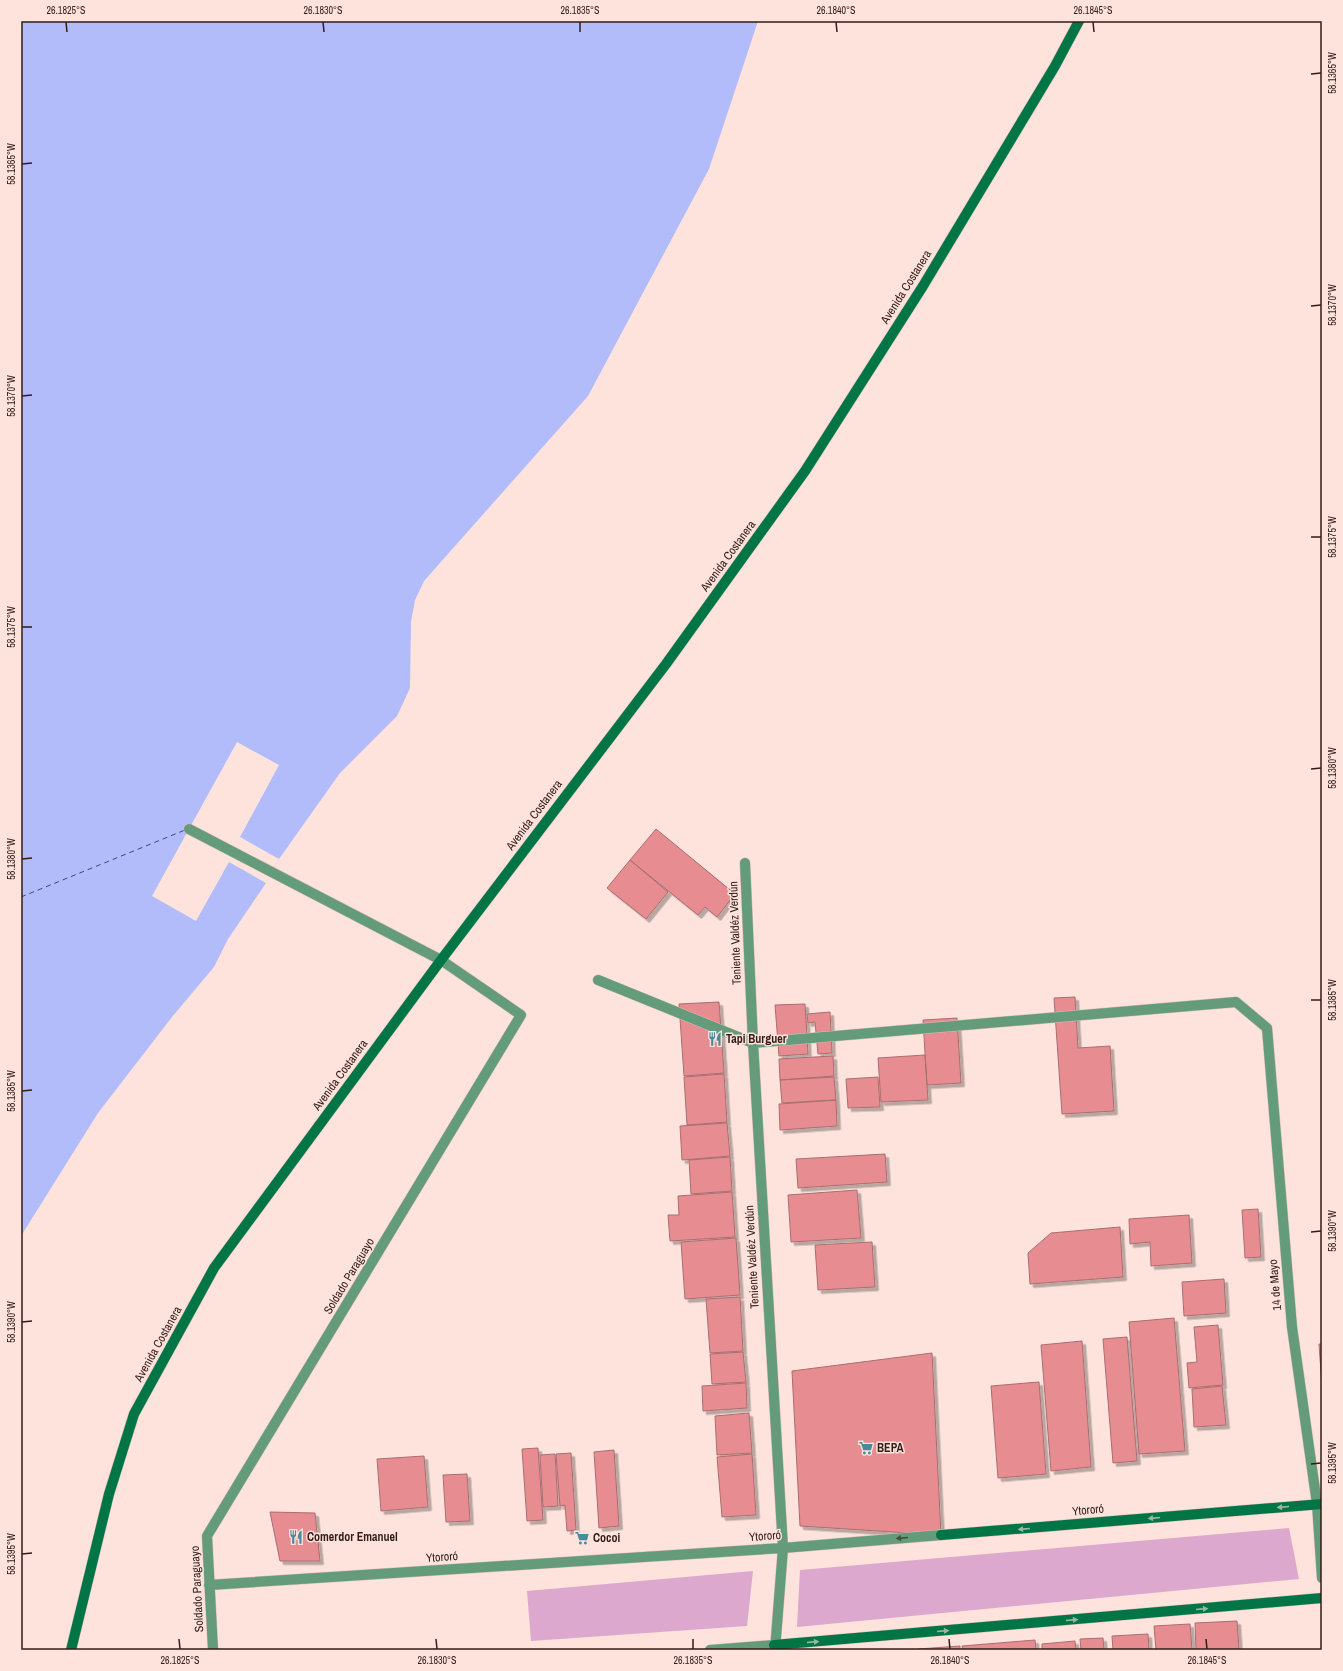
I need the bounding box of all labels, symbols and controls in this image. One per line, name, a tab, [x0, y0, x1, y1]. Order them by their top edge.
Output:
text: 26.1825°S	[46, 4, 86, 17]
text: 26.1830°S	[303, 4, 343, 17]
text: 26.1835°S	[560, 4, 600, 17]
text: 26.1840°S	[816, 4, 856, 17]
text: 26.1845°S	[1073, 4, 1113, 17]
text: 58.1365°W	[1326, 52, 1339, 94]
text: 58.1365°W	[5, 143, 18, 185]
street label: Avenida Costanera	[876, 247, 935, 328]
text: 58.1370°W	[1326, 284, 1339, 326]
text: 58.1370°W	[5, 375, 18, 417]
text: 58.1375°W	[1326, 516, 1339, 558]
street label: Avenida Costanera	[696, 517, 759, 596]
text: 58.1375°W	[5, 606, 18, 648]
text: 58.1380°W	[1326, 747, 1339, 789]
street label: Avenida Costanera	[502, 776, 566, 854]
text: 58.1380°W	[5, 838, 18, 880]
street label: Teniente Valdéz Verdún	[725, 881, 745, 985]
text: 58.1385°W	[1326, 979, 1339, 1021]
restaurant icon: Tapi Burguer	[707, 1031, 723, 1047]
place label: Tapi Burguer	[726, 1031, 787, 1047]
street label: Avenida Costanera	[308, 1036, 371, 1115]
text: 58.1385°W	[5, 1070, 18, 1112]
street label: Teniente Valdéz Verdún	[741, 1205, 763, 1309]
text: 58.1390°W	[1326, 1210, 1339, 1252]
street label: Soldado Paraguayo	[320, 1235, 378, 1317]
street label: 14 de Mayo	[1265, 1259, 1285, 1311]
text: 58.1390°W	[5, 1301, 18, 1343]
street label: Avenida Costanera	[130, 1303, 186, 1386]
supermarket icon: BEPA	[858, 1440, 874, 1456]
place label: BEPA	[877, 1440, 905, 1456]
text: 58.1395°W	[1326, 1442, 1339, 1484]
street label: Ytororó	[1071, 1501, 1105, 1519]
one-way arrow	[1277, 1504, 1289, 1511]
one-way arrow	[1148, 1514, 1160, 1521]
one-way arrow	[1018, 1525, 1030, 1532]
street label: Ytororó	[748, 1527, 782, 1545]
restaurant icon: Comerdor Emanuel	[288, 1529, 304, 1545]
place label: Comerdor Emanuel	[307, 1529, 398, 1545]
supermarket icon: Cocoi	[574, 1530, 590, 1546]
place label: Cocoi	[593, 1530, 621, 1546]
text: 58.1395°W	[5, 1533, 18, 1575]
one-way arrow	[896, 1535, 908, 1542]
street label: Soldado Paraguayo	[187, 1545, 207, 1633]
street label: Ytororó	[425, 1548, 459, 1566]
one-way arrow	[1196, 1605, 1208, 1612]
one-way arrow	[1066, 1616, 1078, 1623]
one-way arrow	[937, 1627, 949, 1634]
one-way arrow	[807, 1639, 819, 1645]
text: 26.1825°S	[160, 1654, 200, 1667]
text: 26.1830°S	[417, 1654, 457, 1667]
text: 26.1835°S	[673, 1654, 713, 1667]
text: 26.1840°S	[930, 1654, 970, 1667]
text: 26.1845°S	[1187, 1654, 1227, 1667]

